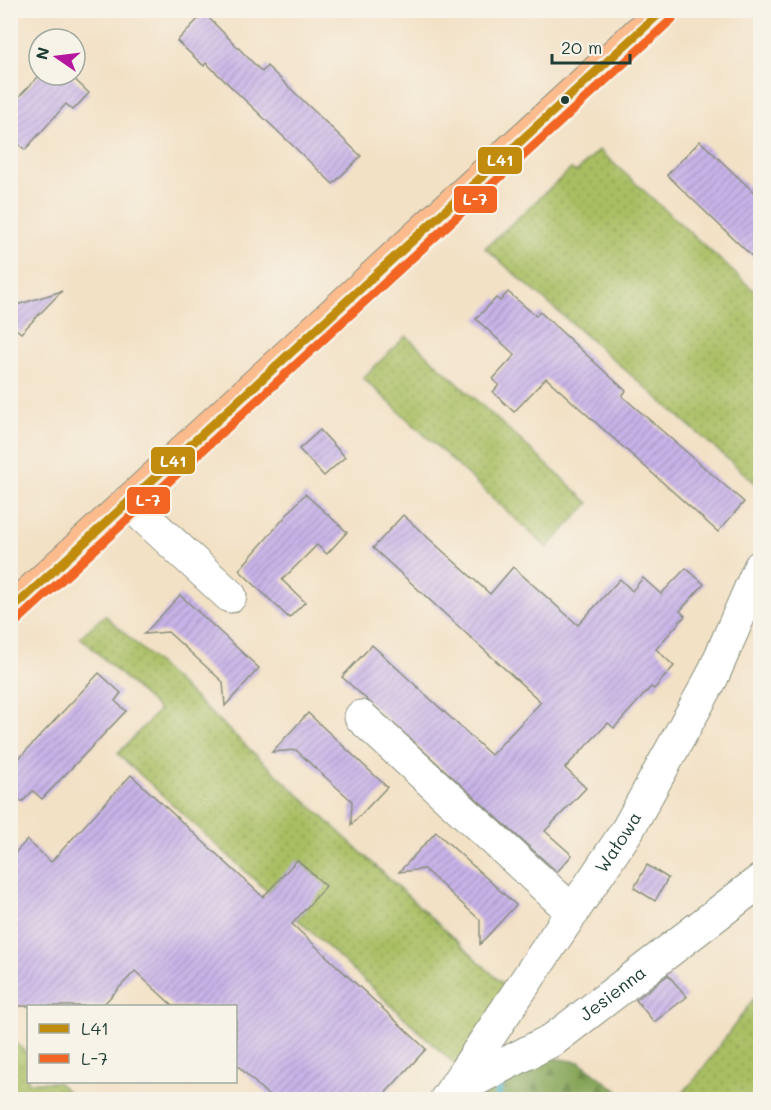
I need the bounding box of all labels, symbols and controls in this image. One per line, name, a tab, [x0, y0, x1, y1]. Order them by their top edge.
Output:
north arrow	[27, 27, 87, 87]
scale bar	[552, 27, 630, 65]
text: 20 m	[561, 35, 602, 59]
text: N	[30, 45, 54, 62]
unlabelled marker	[559, 94, 571, 106]
line badge: L41	[477, 146, 523, 175]
text: L41	[487, 149, 513, 170]
line badge: L-7	[453, 185, 498, 214]
text: L-7	[463, 188, 488, 209]
line badge: L41	[150, 446, 196, 475]
text: L41	[160, 450, 186, 471]
line badge: L-7	[126, 486, 171, 515]
text: L-7	[136, 489, 161, 510]
street label: Wałowa	[589, 807, 646, 877]
street label: Jesienna	[574, 960, 651, 1026]
legend	[27, 1005, 237, 1083]
text: L41	[81, 1016, 109, 1040]
text: L-7	[81, 1046, 108, 1070]

